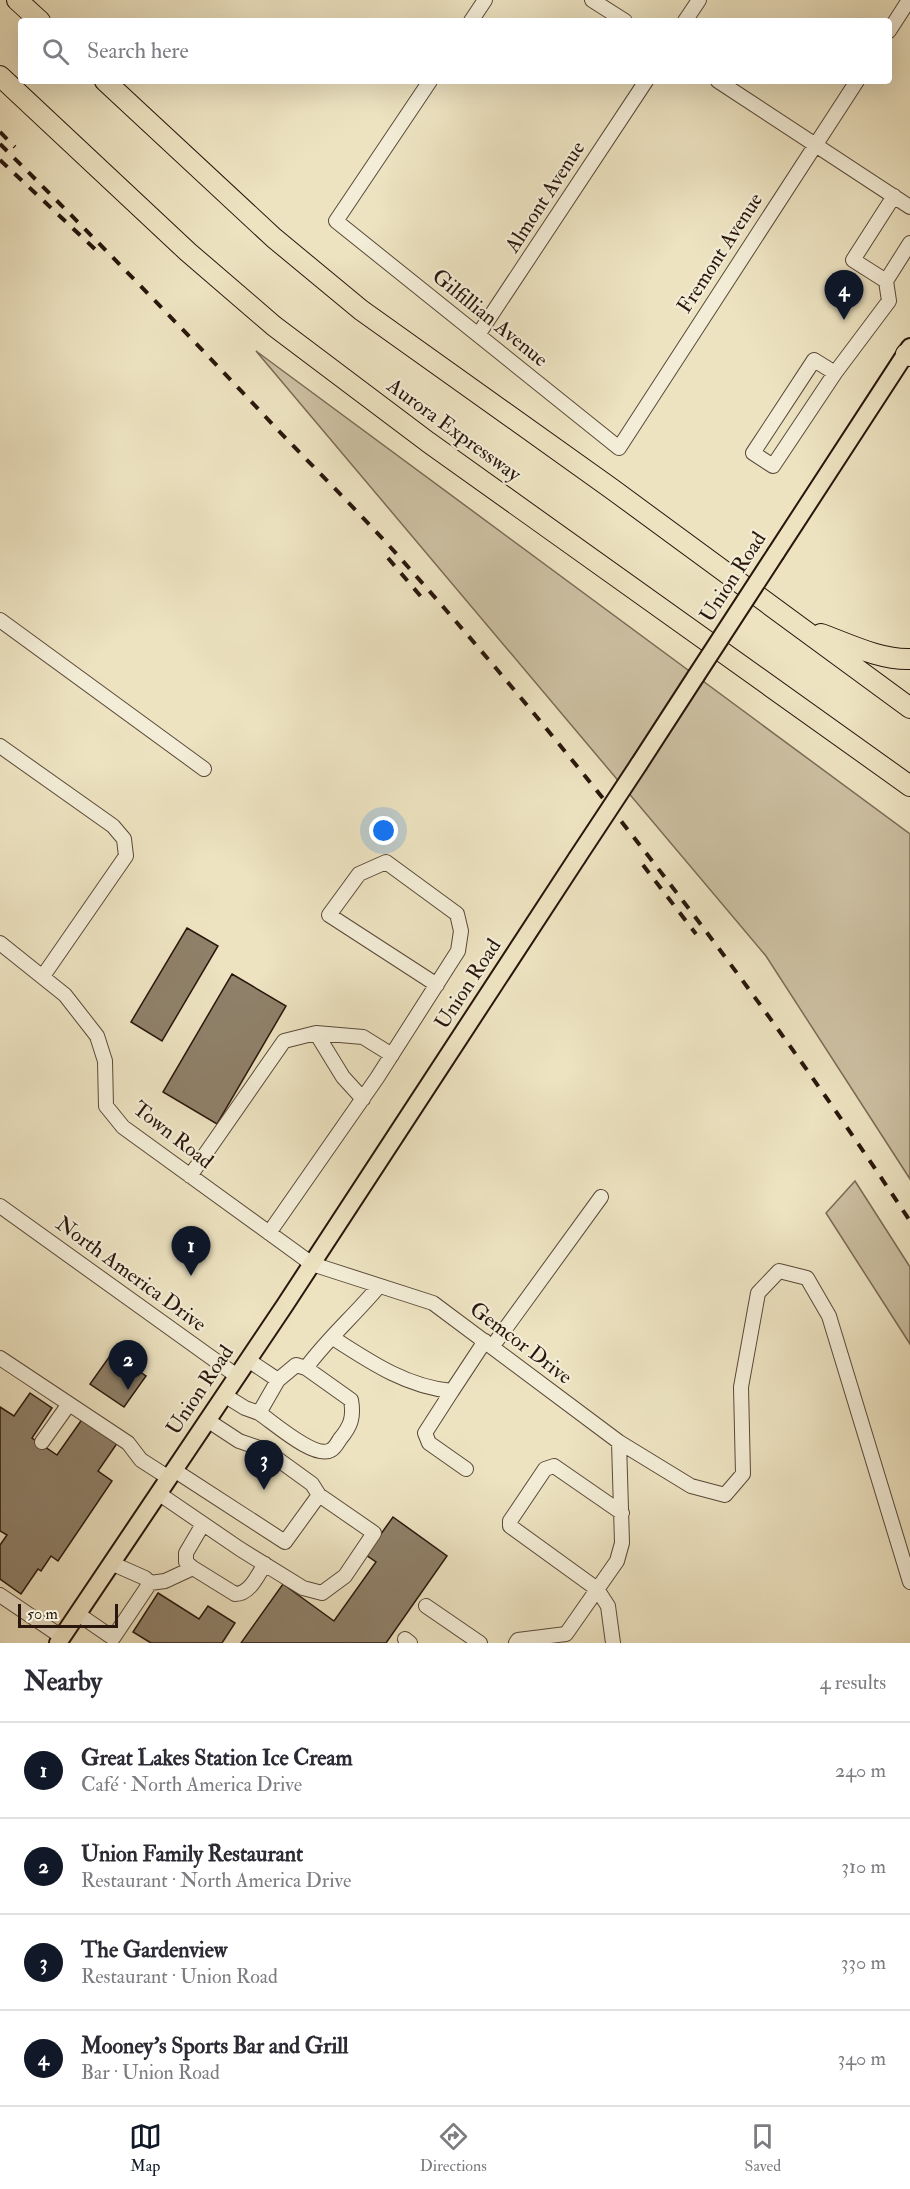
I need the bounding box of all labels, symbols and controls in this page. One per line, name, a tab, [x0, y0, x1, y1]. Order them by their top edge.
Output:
search box	[18, 18, 892, 84]
icon: search	[39, 35, 72, 68]
text: Search here	[87, 37, 189, 65]
street label: Almont Avenue	[498, 136, 591, 259]
street label: Fremont Avenue	[671, 187, 769, 318]
street label: Gilfillian Avenue	[427, 263, 554, 373]
pin: 4	[824, 270, 864, 320]
street label: Aurora Expressway	[381, 372, 527, 488]
street label: Union Road	[694, 526, 773, 627]
your location	[369, 816, 398, 845]
street label: Union Road	[429, 933, 508, 1034]
street label: Town Road	[127, 1095, 219, 1175]
street label: North America Drive	[50, 1210, 212, 1338]
pin: 1	[172, 1226, 210, 1276]
street label: Gemcor Drive	[464, 1296, 578, 1390]
street label: Union Road	[160, 1339, 240, 1440]
pin: 2	[108, 1340, 148, 1390]
pin: 3	[244, 1440, 284, 1490]
scale bar	[18, 1601, 118, 1628]
text: 50 m	[27, 1604, 58, 1624]
text: Nearby	[24, 1666, 102, 1698]
text: 4 results	[820, 1670, 886, 1695]
text: Great Lakes Station Ice Cream	[81, 1744, 353, 1772]
text: 1	[40, 1758, 47, 1783]
text: 240 m	[835, 1758, 886, 1783]
text: Café · North America Drive	[81, 1772, 302, 1797]
text: Union Family Restaurant	[81, 1840, 303, 1868]
text: 2	[38, 1854, 49, 1879]
text: 310 m	[841, 1854, 886, 1879]
text: Restaurant · North America Drive	[81, 1868, 351, 1893]
text: The Gardenview	[81, 1936, 227, 1964]
text: 3	[40, 1950, 47, 1975]
text: 330 m	[841, 1950, 886, 1975]
text: Restaurant · Union Road	[81, 1964, 278, 1989]
text: Mooney's Sports Bar and Grill	[81, 2032, 349, 2060]
text: 4	[38, 2046, 49, 2071]
text: 340 m	[838, 2046, 886, 2071]
text: Bar · Union Road	[81, 2060, 220, 2085]
tab: Map	[129, 2120, 162, 2176]
tab: Directions	[420, 2120, 487, 2176]
tab: Saved	[745, 2120, 781, 2176]

